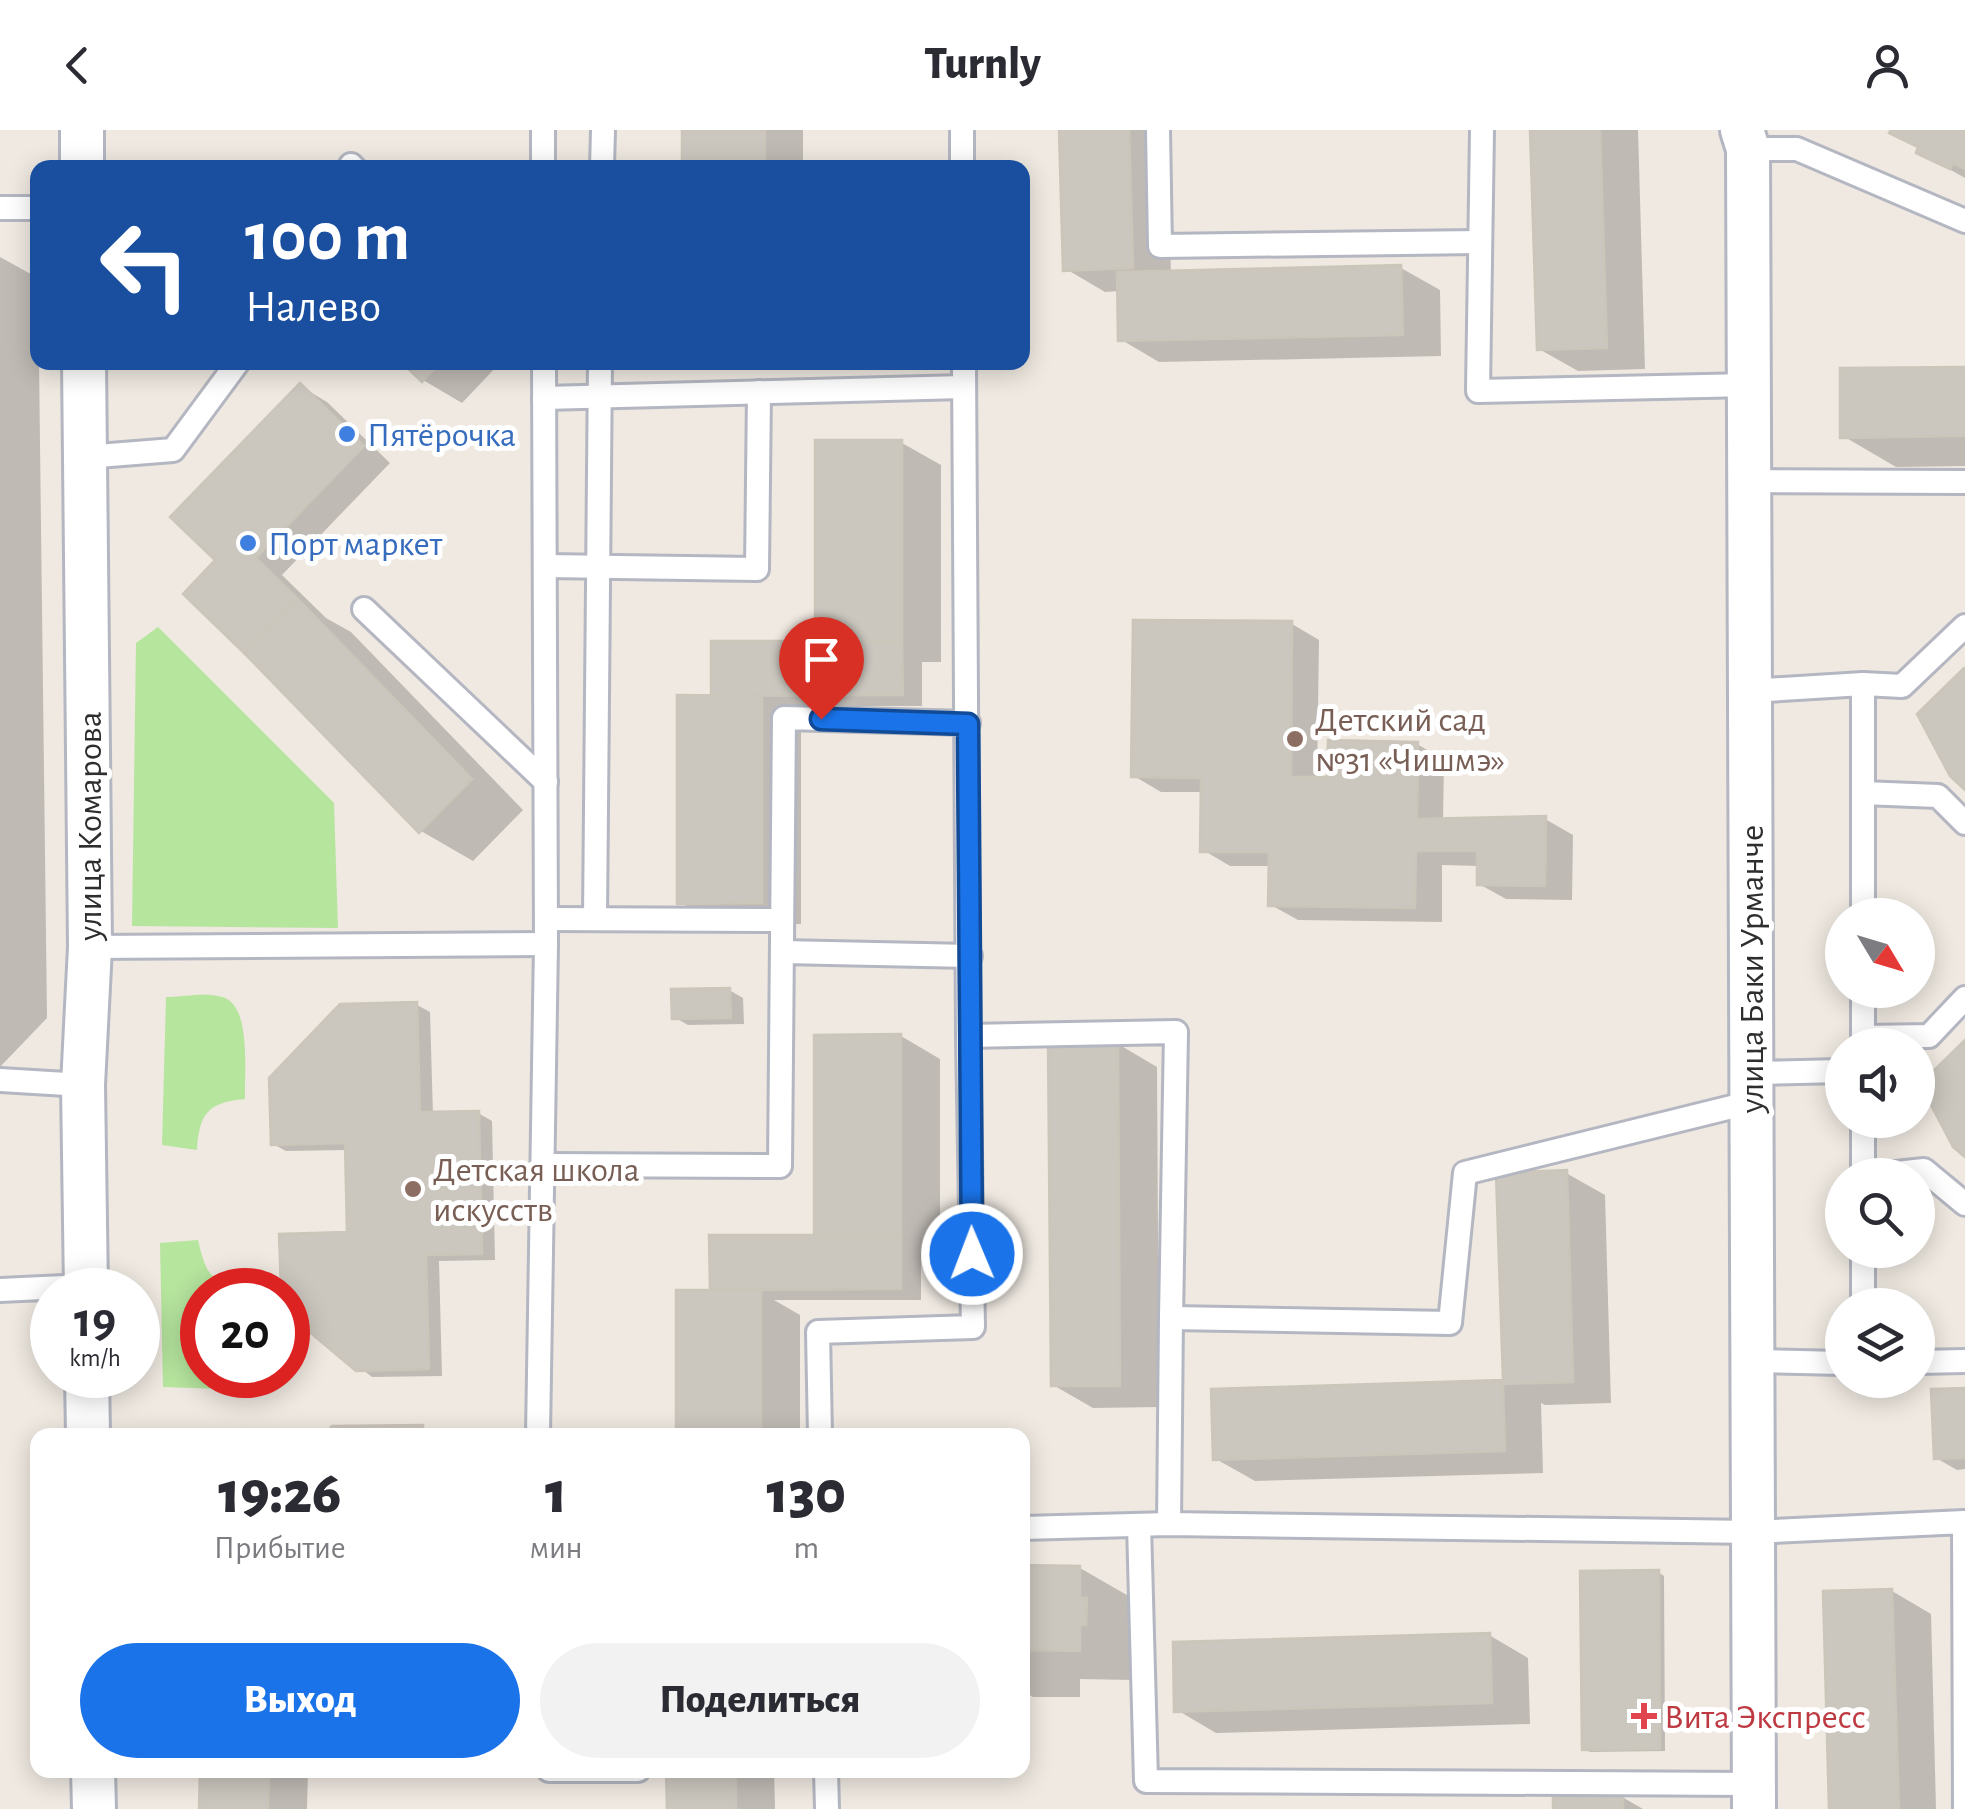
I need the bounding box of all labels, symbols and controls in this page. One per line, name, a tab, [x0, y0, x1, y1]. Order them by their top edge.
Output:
icon: back	[50, 38, 105, 93]
icon: person	[1860, 38, 1915, 93]
text: Turnly	[924, 42, 1041, 87]
icon: left	[80, 200, 210, 330]
text: 100 m	[245, 203, 410, 273]
text: Налево	[245, 285, 381, 330]
place label: Пятёрочка	[367, 418, 516, 453]
marker: Пятёрочка	[336, 423, 358, 445]
place label: Порт маркет	[268, 527, 443, 562]
marker: Порт маркет	[237, 532, 259, 554]
pin	[779, 617, 864, 720]
icon: arrive	[794, 632, 849, 687]
place label: Детский сад №31 «Чишмэ»	[1315, 703, 1505, 778]
street label: улица Комарова	[73, 711, 108, 942]
marker: Детский сад №31 «Чишмэ»	[1284, 728, 1306, 750]
street label: улица Баки Урманче	[1735, 825, 1770, 1114]
north arrow	[1825, 898, 1935, 1008]
map controls	[1825, 898, 1935, 1398]
button: sound	[1825, 1028, 1935, 1138]
place label: Детская школа искусств	[433, 1153, 640, 1228]
button: search	[1825, 1158, 1935, 1268]
marker: Детская школа искусств	[402, 1178, 424, 1200]
position arrow	[920, 1202, 1024, 1306]
speed limit sign: 20	[180, 1268, 310, 1398]
button: layers	[1825, 1288, 1935, 1398]
text: 19	[74, 1296, 116, 1346]
text: km/h	[69, 1346, 121, 1371]
text: 19:26	[218, 1464, 341, 1524]
text: 1	[545, 1464, 567, 1524]
text: 130	[767, 1464, 846, 1524]
text: Прибытие	[214, 1532, 346, 1564]
text: мин	[530, 1532, 583, 1564]
text: m	[794, 1532, 819, 1564]
button: Выход	[80, 1643, 520, 1758]
button: Поделиться	[540, 1643, 980, 1758]
place label: Вита Экспресс	[1664, 1700, 1866, 1735]
marker: Вита Экспресс	[1633, 1705, 1655, 1727]

